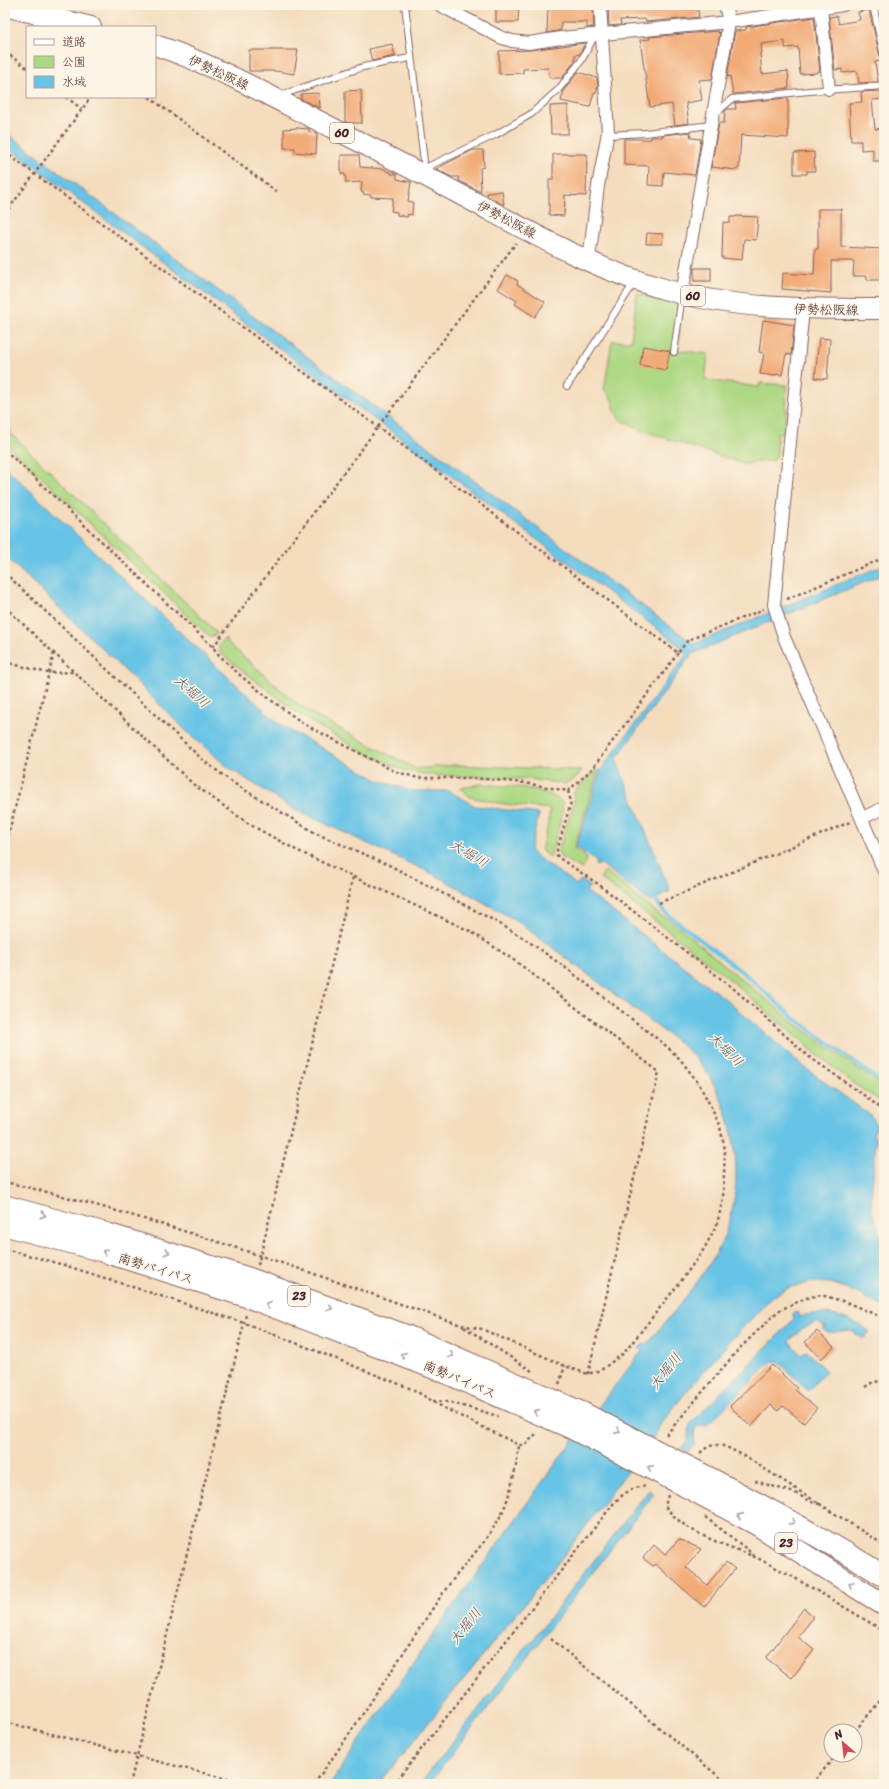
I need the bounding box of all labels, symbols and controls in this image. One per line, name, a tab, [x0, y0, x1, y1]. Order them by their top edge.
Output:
legend	[26, 26, 156, 98]
text: 道路	[62, 31, 86, 53]
street label: 伊勢松阪線	[184, 48, 254, 97]
text: 公園	[62, 51, 86, 73]
text: 水域	[62, 71, 86, 93]
road number: 60	[330, 123, 354, 143]
street label: 伊勢松阪線	[473, 194, 542, 245]
road number: 60	[681, 286, 705, 306]
street label: 伊勢松阪線	[793, 297, 860, 322]
water label: 大堀川	[168, 668, 216, 715]
water label: 大堀川	[444, 832, 493, 875]
water label: 大堀川	[702, 1026, 749, 1073]
one-way arrow	[39, 1210, 46, 1219]
street label: 南勢バイパス	[115, 1246, 196, 1291]
one-way arrow	[164, 1247, 171, 1256]
one-way arrow	[102, 1248, 109, 1257]
road number: 23	[288, 1286, 310, 1306]
one-way arrow	[265, 1301, 272, 1310]
one-way arrow	[327, 1303, 334, 1311]
water label: 大堀川	[643, 1347, 688, 1396]
one-way arrow	[447, 1350, 455, 1358]
one-way arrow	[400, 1352, 407, 1360]
street label: 南勢バイパス	[420, 1354, 500, 1405]
one-way arrow	[532, 1409, 540, 1417]
one-way arrow	[614, 1426, 621, 1434]
one-way arrow	[647, 1466, 654, 1473]
one-way arrow	[737, 1513, 744, 1520]
one-way arrow	[788, 1517, 796, 1525]
road number: 23	[775, 1533, 797, 1553]
one-way arrow	[848, 1581, 855, 1588]
water label: 大堀川	[443, 1602, 488, 1651]
north arrow	[823, 1723, 863, 1763]
text: N	[830, 1724, 847, 1745]

